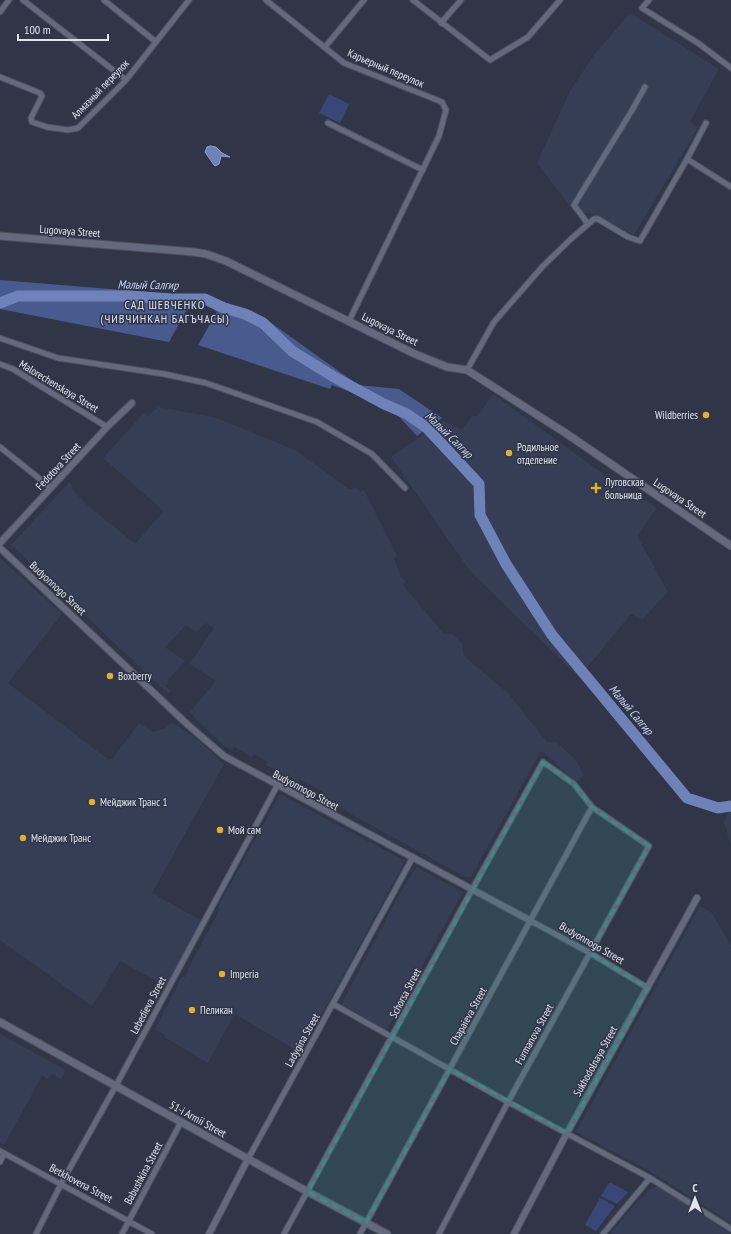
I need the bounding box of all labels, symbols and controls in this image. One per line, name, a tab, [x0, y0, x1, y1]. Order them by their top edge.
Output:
scale bar	[18, 16, 108, 42]
text: 100 m	[24, 22, 51, 37]
street label: Карьерный переулок	[346, 46, 427, 91]
street label: Алмазный переулок	[68, 56, 132, 122]
street label: Lugovaya Street	[39, 222, 101, 240]
water label: Малый Салгир	[117, 276, 179, 293]
district label: САД ШЕВЧЕНКО (ЧИВЧИНКАН БАГЪЧАСЫ)	[101, 297, 229, 326]
street label: Lugovaya Street	[360, 309, 420, 349]
street label: Malorechenskaya Street	[17, 357, 101, 415]
water label: Малый Салгир	[422, 408, 477, 462]
place label: Wildberries	[655, 408, 698, 422]
marker: Wildberries	[701, 410, 711, 420]
street label: Fedotova Street	[32, 439, 84, 493]
place label: Родильное отделение	[517, 440, 559, 467]
marker: Родильное отделение	[504, 448, 514, 458]
place label: Луговская больница	[604, 475, 644, 502]
street label: Lugovaya Street	[651, 475, 709, 521]
marker: Луговская больница	[590, 482, 602, 494]
street label: Budyonnogo Street	[27, 558, 89, 618]
place label: Boxberry	[118, 669, 153, 683]
marker: Boxberry	[105, 671, 115, 681]
water label: Малый Салгир	[606, 682, 657, 738]
street label: Budyonnogo Street	[271, 767, 341, 813]
place label: Мейджик Транс 1	[100, 795, 167, 809]
marker: Мейджик Транс 1	[87, 797, 97, 807]
place label: Мой сам	[228, 823, 261, 837]
marker: Мой сам	[215, 825, 225, 835]
place label: Мейджик Транс	[31, 831, 91, 845]
marker: Мейджик Транс	[18, 833, 28, 843]
street label: Budyonnogo Street	[557, 919, 627, 967]
street label: Schorsa Street	[386, 966, 424, 1020]
place label: Imperia	[230, 967, 259, 981]
marker: Imperia	[217, 969, 227, 979]
street label: Lebedieva Street	[127, 974, 169, 1036]
street label: Chapaieva Street	[446, 985, 490, 1047]
street label: Furmanova Street	[512, 1001, 556, 1067]
place label: Пеликан	[200, 1003, 233, 1017]
marker: Пеликан	[187, 1005, 197, 1015]
street label: Ladygina Street	[282, 1011, 322, 1069]
street label: Sukhodolnaya Street	[570, 1023, 620, 1099]
street label: 51-i Armii Street	[167, 1098, 229, 1140]
street label: Babushkina Street	[121, 1139, 165, 1207]
street label: Betkhovena Street	[47, 1160, 115, 1206]
north arrow	[675, 1178, 715, 1218]
text: С	[692, 1181, 698, 1195]

